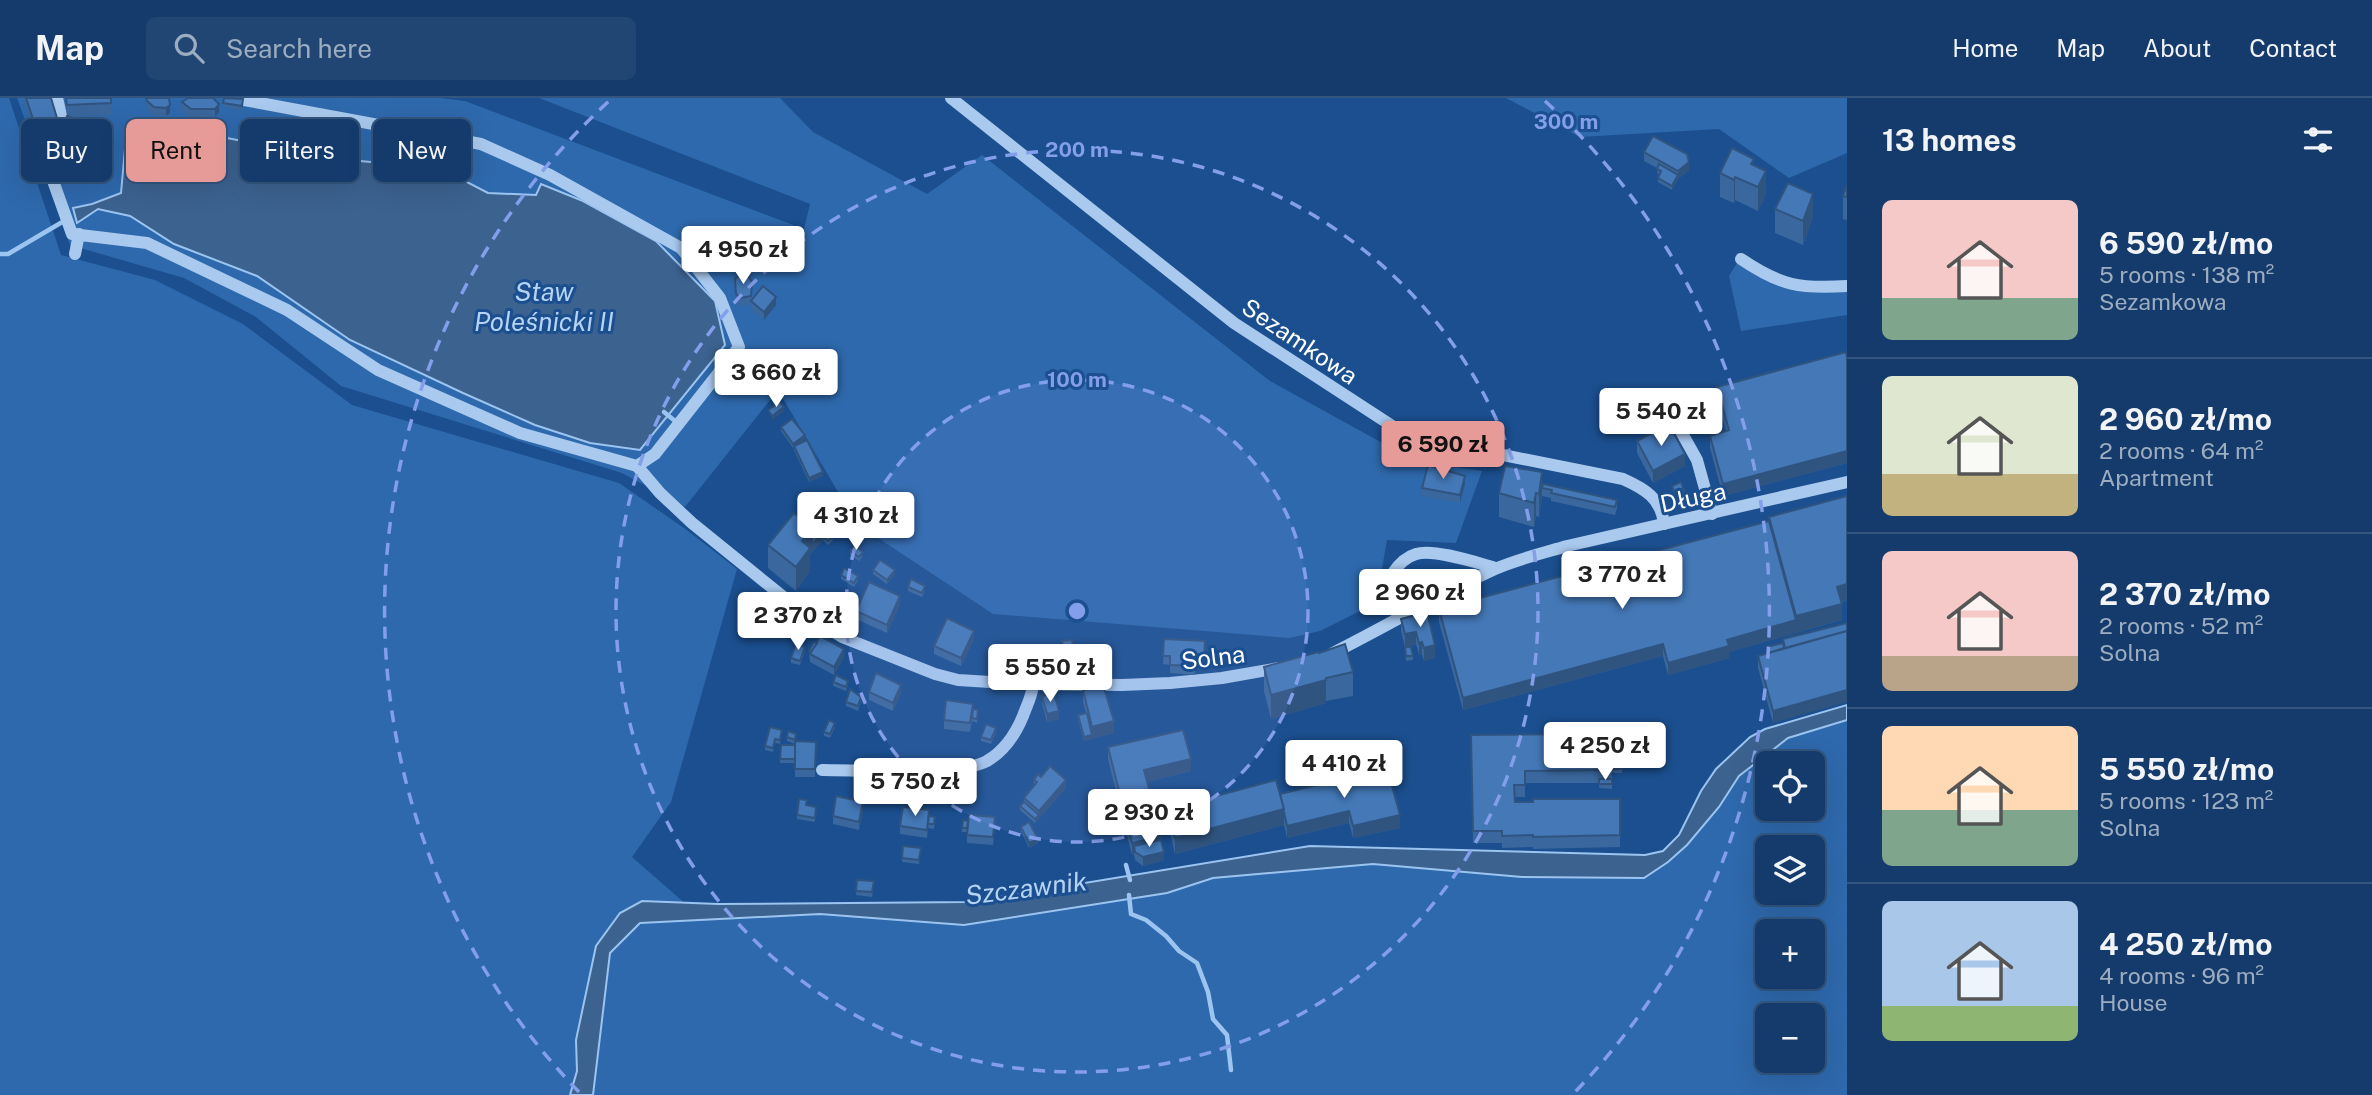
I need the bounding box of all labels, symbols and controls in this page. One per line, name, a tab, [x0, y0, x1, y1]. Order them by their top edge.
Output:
search box	[146, 17, 636, 80]
text: Map	[35, 29, 104, 67]
icon: search	[170, 29, 208, 67]
text: Search here	[226, 33, 372, 64]
text: Home	[1952, 34, 2018, 62]
text: Map	[2056, 34, 2105, 62]
text: About	[2143, 34, 2211, 62]
text: Contact	[2249, 34, 2337, 62]
text: 300 m	[1534, 109, 1598, 134]
chip: Buy	[21, 119, 112, 182]
chip: Rent	[126, 119, 226, 182]
chip: Filters	[240, 119, 359, 182]
chip: New	[373, 119, 471, 182]
icon: filters	[2299, 121, 2337, 159]
text: 13 homes	[1882, 122, 2017, 158]
text: 200 m	[1045, 137, 1109, 162]
text: 6 590 zł/mo	[2099, 225, 2273, 261]
pin: 4 950 zł	[671, 226, 815, 286]
icon: home	[1938, 228, 2022, 312]
text: 4 950 zł	[698, 235, 788, 262]
text: 5 rooms · 138 m²	[2099, 261, 2274, 288]
water label: Staw Poleśnicki II	[474, 276, 614, 337]
text: Sezamkowa	[2099, 288, 2227, 315]
street label: Sezamkowa	[1237, 292, 1363, 390]
pin: 3 660 zł	[704, 350, 848, 409]
text: 3 660 zł	[731, 358, 821, 385]
text: 100 m	[1047, 367, 1107, 392]
pin: 5 540 zł	[1589, 388, 1733, 448]
text: 5 540 zł	[1615, 397, 1707, 424]
text: 2 960 zł/mo	[2099, 401, 2272, 437]
icon: home	[1938, 404, 2022, 488]
pin: 6 590 zł	[1371, 422, 1515, 481]
text: 6 590 zł	[1398, 430, 1488, 457]
text: 2 rooms · 64 m²	[2099, 437, 2263, 464]
text: Apartment	[2099, 464, 2214, 491]
street label: Długa	[1658, 476, 1728, 518]
pin: 4 310 zł	[784, 492, 928, 552]
text: 4 310 zł	[813, 501, 899, 528]
pin: 3 770 zł	[1550, 552, 1694, 611]
text: 3 770 zł	[1577, 560, 1667, 587]
pin: 2 960 zł	[1348, 570, 1492, 629]
text: 2 370 zł/mo	[2099, 576, 2270, 612]
text: 2 960 zł	[1375, 578, 1465, 605]
icon: home	[1938, 579, 2022, 663]
pin: 2 370 zł	[726, 592, 870, 652]
centre of rings	[1065, 599, 1089, 623]
text: 2 370 zł	[754, 601, 842, 628]
text: 2 rooms · 52 m²	[2099, 612, 2263, 639]
street label: Solna	[1180, 639, 1246, 675]
text: Solna	[2099, 639, 2160, 666]
pin: 5 550 zł	[978, 644, 1122, 704]
text: 5 550 zł	[1004, 653, 1096, 680]
pin: 4 250 zł	[1533, 722, 1677, 782]
text: 4 250 zł	[1560, 731, 1650, 758]
pin: 4 410 zł	[1272, 740, 1416, 800]
text: 4 410 zł	[1301, 749, 1387, 776]
map controls	[1755, 751, 1825, 1073]
button: locate	[1755, 751, 1825, 821]
text: 5 550 zł/mo	[2099, 751, 2274, 787]
icon: home	[1938, 754, 2022, 838]
pin: 5 750 zł	[843, 758, 987, 818]
text: 5 750 zł	[870, 767, 960, 794]
text: 5 rooms · 123 m²	[2099, 787, 2273, 814]
pin: 2 930 zł	[1077, 790, 1221, 849]
text: 2 930 zł	[1104, 798, 1194, 825]
text: Solna	[2099, 814, 2160, 841]
button: layers	[1755, 835, 1825, 905]
water label: Szczawnik	[964, 865, 1088, 911]
button: +	[1755, 919, 1825, 989]
text: 4 250 zł/mo	[2099, 926, 2272, 962]
icon: home	[1938, 929, 2022, 1013]
text: 4 rooms · 96 m²	[2099, 962, 2264, 989]
text: House	[2099, 989, 2167, 1016]
button: −	[1755, 1003, 1825, 1073]

